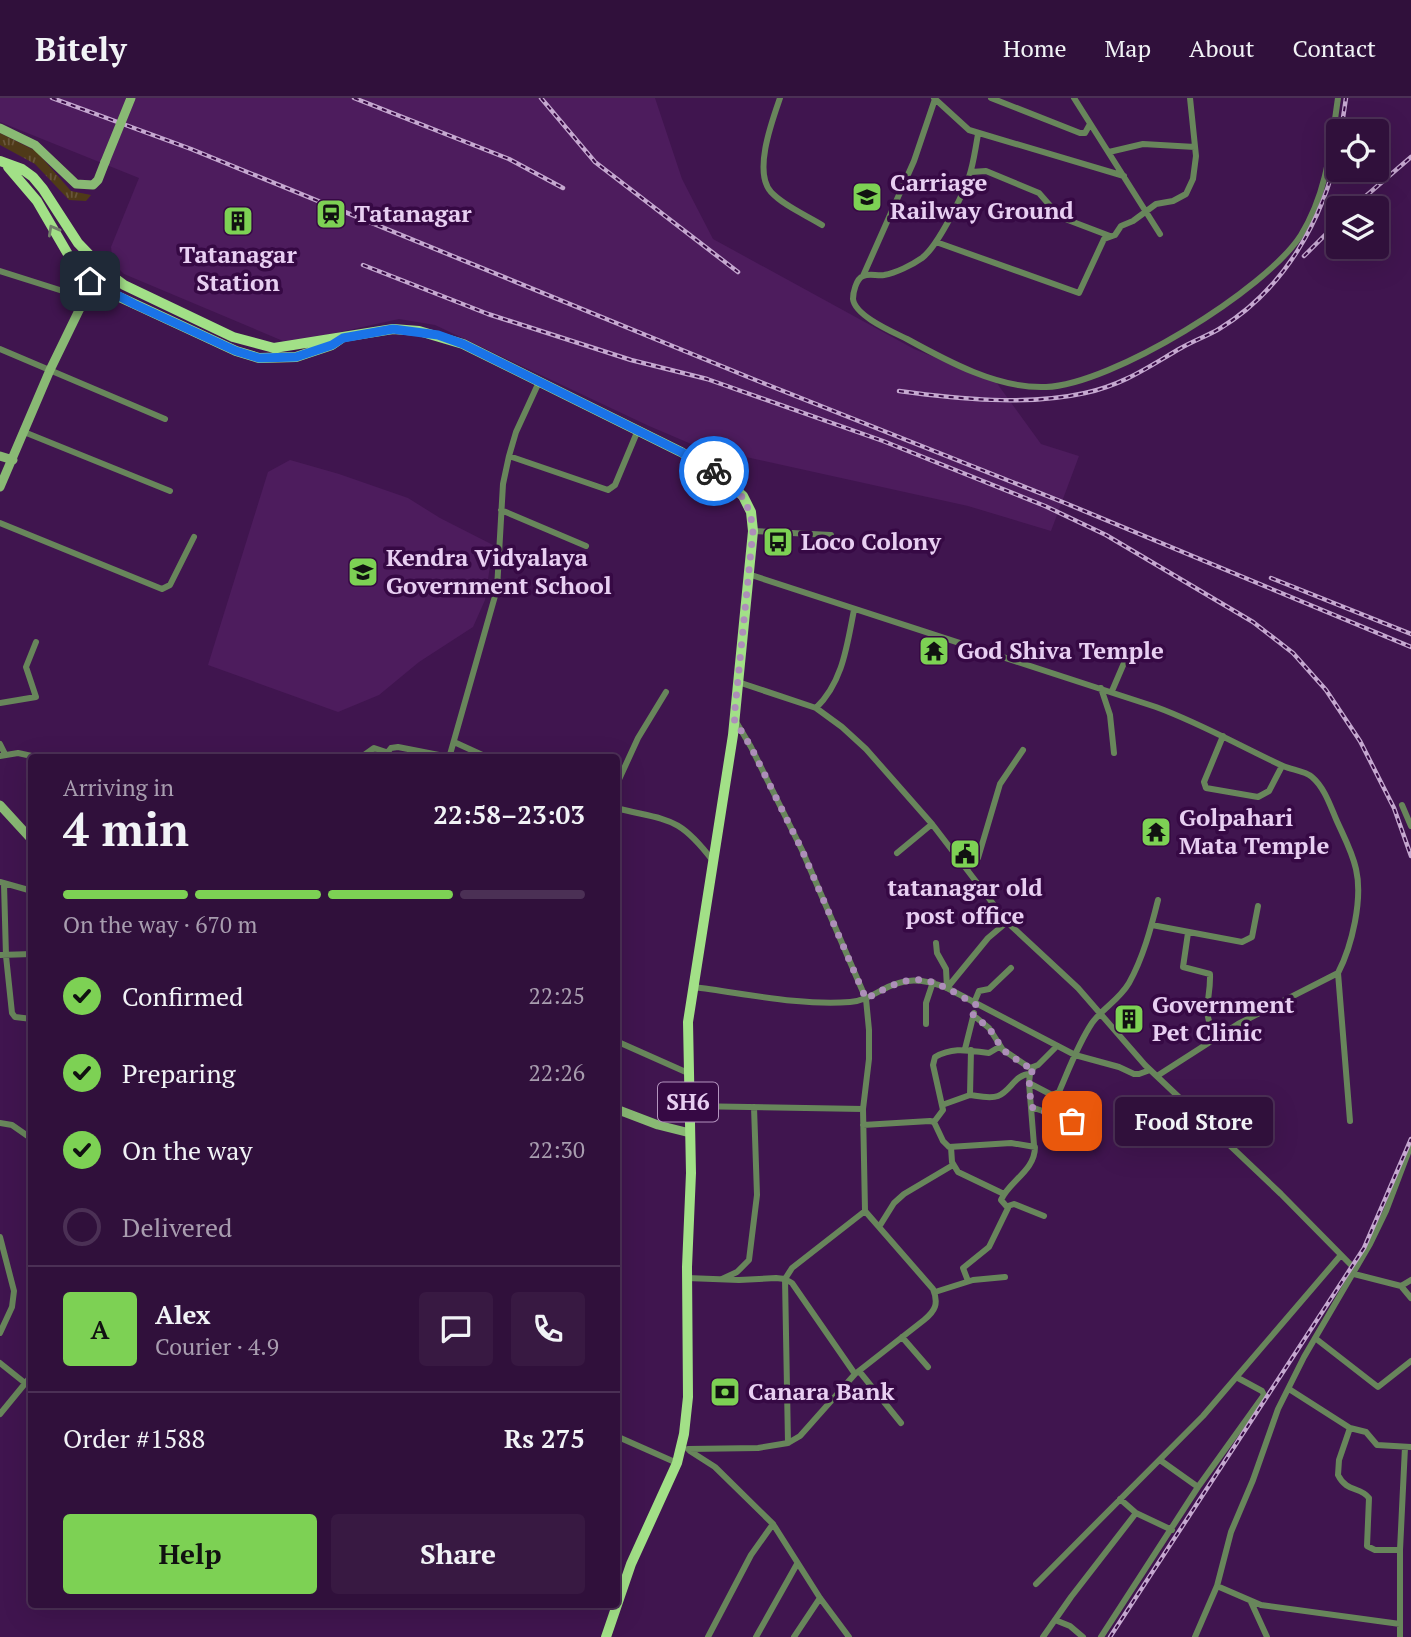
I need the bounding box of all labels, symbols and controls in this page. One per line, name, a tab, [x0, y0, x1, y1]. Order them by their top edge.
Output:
text: Bitely	[35, 27, 127, 70]
text: Home	[1003, 32, 1067, 64]
text: Map	[1105, 32, 1151, 64]
text: About	[1189, 32, 1255, 64]
text: Contact	[1293, 32, 1376, 64]
map controls	[1326, 119, 1389, 259]
button: locate	[1326, 119, 1389, 182]
place label: Carriage Railway Ground	[890, 166, 1074, 226]
school or university icon: Carriage Railway Ground	[850, 180, 884, 214]
button: layers	[1326, 196, 1389, 259]
station icon: Tatanagar	[314, 197, 348, 231]
place label: Tatanagar	[354, 197, 472, 229]
building icon: Tatanagar Station	[221, 204, 255, 238]
one-way arrow	[48, 225, 61, 238]
place label: Tatanagar Station	[179, 238, 297, 298]
pin	[60, 251, 120, 311]
icon: home	[71, 262, 109, 300]
courier	[679, 436, 749, 506]
icon: bike	[695, 452, 733, 490]
bus stop icon: Loco Colony	[761, 525, 795, 559]
place label: Loco Colony	[801, 525, 942, 557]
place label: Kendra Vidyalaya Government School	[386, 541, 612, 601]
school or university icon: Kendra Vidyalaya Government School	[346, 555, 380, 589]
temple icon: God Shiva Temple	[917, 634, 951, 668]
place label: God Shiva Temple	[957, 634, 1164, 666]
text: Arriving in	[63, 772, 174, 803]
text: 22:58–23:03	[433, 797, 585, 831]
text: 4 min	[63, 798, 189, 859]
place label: Golpahari Mata Temple	[1179, 801, 1329, 861]
temple icon: Golpahari Mata Temple	[1139, 815, 1173, 849]
public building icon: tatanagar old post office	[948, 837, 982, 871]
place label: tatanagar old post office	[887, 871, 1043, 931]
text: On the way · 670 m	[63, 909, 257, 940]
icon: check	[63, 977, 101, 1015]
text: Confirmed	[122, 979, 243, 1013]
text: 22:25	[528, 980, 585, 1011]
place label: Government Pet Clinic	[1152, 988, 1295, 1048]
building icon: Government Pet Clinic	[1112, 1002, 1146, 1036]
icon: check	[63, 1054, 101, 1092]
text: Preparing	[122, 1056, 235, 1090]
text: 22:26	[528, 1057, 585, 1088]
road number: SH6	[658, 1082, 718, 1121]
pin	[1042, 1091, 1102, 1151]
callout: Food Store	[1114, 1096, 1272, 1146]
icon: bag	[1053, 1102, 1091, 1140]
text: Food Store	[1135, 1106, 1253, 1137]
icon: check	[63, 1131, 101, 1169]
text: On the way	[122, 1133, 253, 1167]
text: 22:30	[528, 1134, 585, 1165]
text: Delivered	[122, 1210, 232, 1244]
button: chat	[419, 1292, 493, 1366]
button: phone	[511, 1292, 585, 1366]
text: Alex	[155, 1297, 211, 1331]
text: A	[91, 1312, 109, 1346]
text: Courier · 4.9	[155, 1331, 279, 1362]
bank icon: Canara Bank	[708, 1375, 742, 1409]
place label: Canara Bank	[748, 1375, 894, 1407]
text: Order #1588	[63, 1421, 205, 1455]
text: Rs 275	[504, 1421, 585, 1455]
button: Help	[63, 1514, 317, 1594]
button: Share	[331, 1514, 585, 1594]

